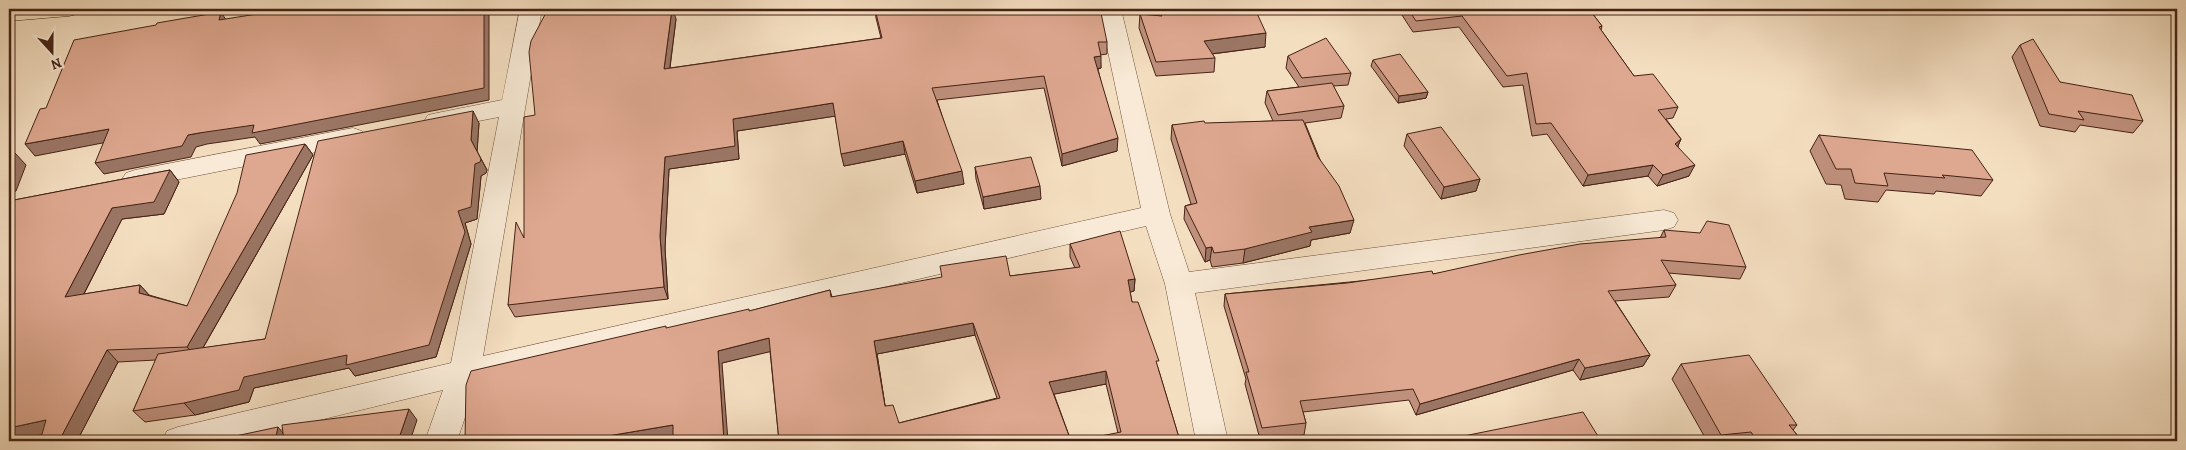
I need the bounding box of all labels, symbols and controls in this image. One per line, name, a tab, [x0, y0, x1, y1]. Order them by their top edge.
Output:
north arrow	[28, 28, 78, 78]
text: N	[48, 53, 65, 74]

